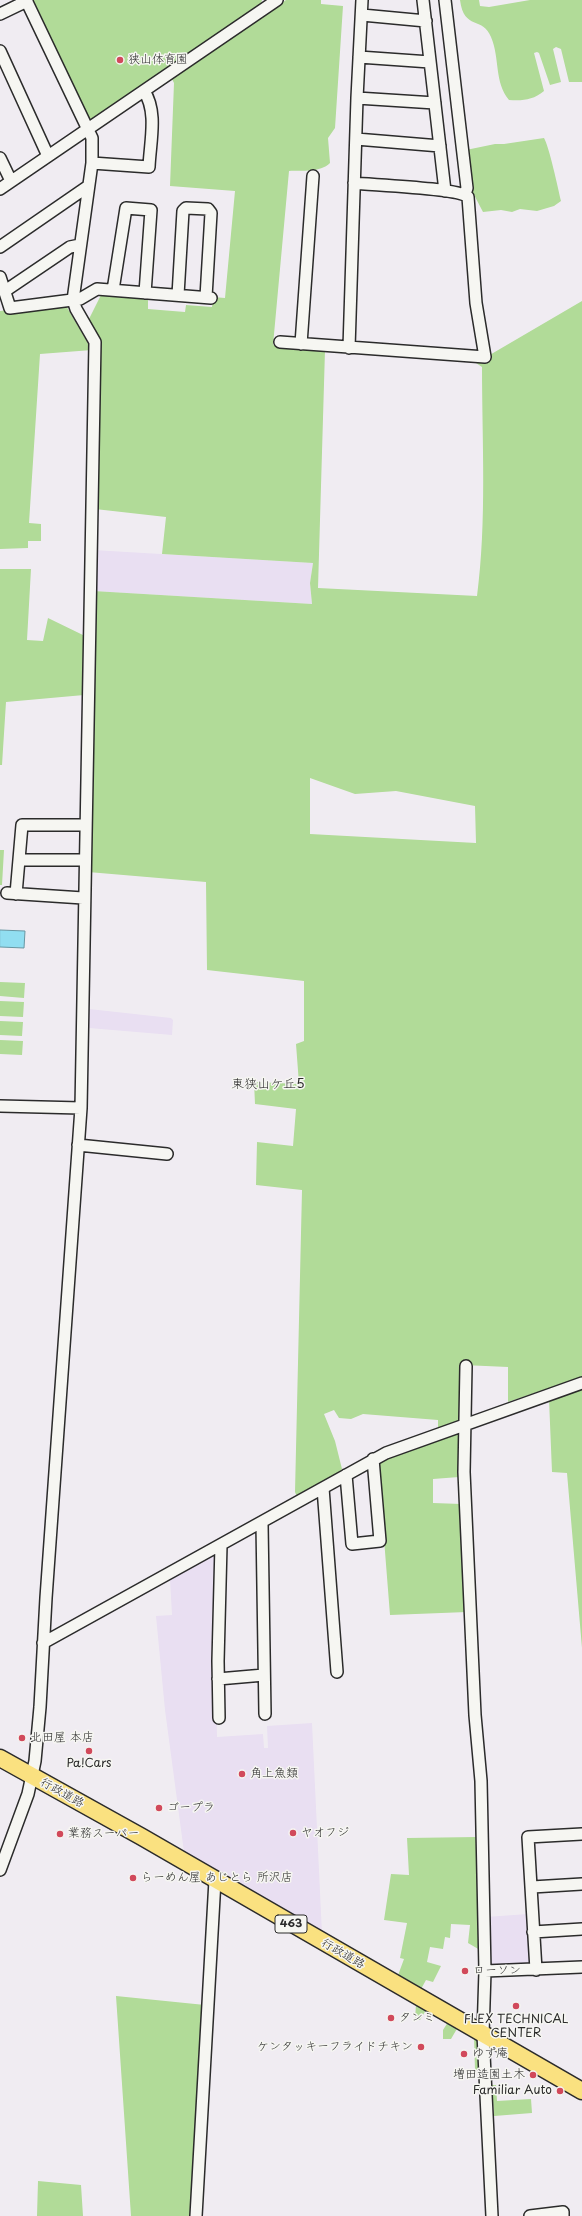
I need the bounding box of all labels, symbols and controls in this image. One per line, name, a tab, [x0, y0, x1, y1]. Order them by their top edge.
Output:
place label: 狭山体育園	[128, 53, 188, 67]
marker: 狭山体育園	[115, 55, 125, 65]
district label: 東狭山ケ丘5	[231, 1076, 305, 1092]
place label: 北田屋 本店	[30, 1731, 94, 1745]
marker: 北田屋 本店	[17, 1733, 27, 1743]
marker: Pa!Cars	[84, 1746, 94, 1756]
place label: Pa!Cars	[66, 1757, 112, 1771]
place label: 角上魚類	[250, 1767, 298, 1781]
marker: 角上魚類	[237, 1769, 247, 1779]
street label: 行政道路	[38, 1775, 86, 1811]
place label: ゴープラ	[167, 1801, 215, 1815]
marker: ゴープラ	[154, 1803, 164, 1813]
place label: ヤオフジ	[301, 1826, 349, 1840]
place label: 業務スーパー	[68, 1827, 140, 1841]
marker: ヤオフジ	[288, 1828, 298, 1838]
marker: 業務スーパー	[55, 1829, 65, 1839]
place label: らーめん屋 あじとら 所沢店	[141, 1871, 293, 1885]
marker: らーめん屋 あじとら 所沢店	[128, 1873, 138, 1883]
road number: 463	[275, 1915, 307, 1933]
street label: 行政道路	[319, 1936, 367, 1972]
place label: ローソン	[473, 1964, 521, 1978]
marker: ローソン	[460, 1966, 470, 1976]
marker: FLEX TECHNICAL CENTER	[511, 2001, 521, 2011]
place label: タンミ	[399, 2011, 435, 2025]
marker: タンミ	[386, 2013, 396, 2023]
place label: FLEX TECHNICAL CENTER	[464, 2013, 568, 2041]
place label: ケンタッキーフライドチキン	[257, 2040, 413, 2054]
marker: ケンタッキーフライドチキン	[416, 2042, 426, 2052]
place label: ゆず庵	[472, 2047, 508, 2061]
marker: ゆず庵	[459, 2049, 469, 2059]
place label: 増田造園土木	[453, 2068, 525, 2082]
marker: 増田造園土木	[528, 2070, 538, 2080]
place label: Familiar Auto	[473, 2084, 552, 2098]
marker: Familiar Auto	[555, 2086, 565, 2096]

